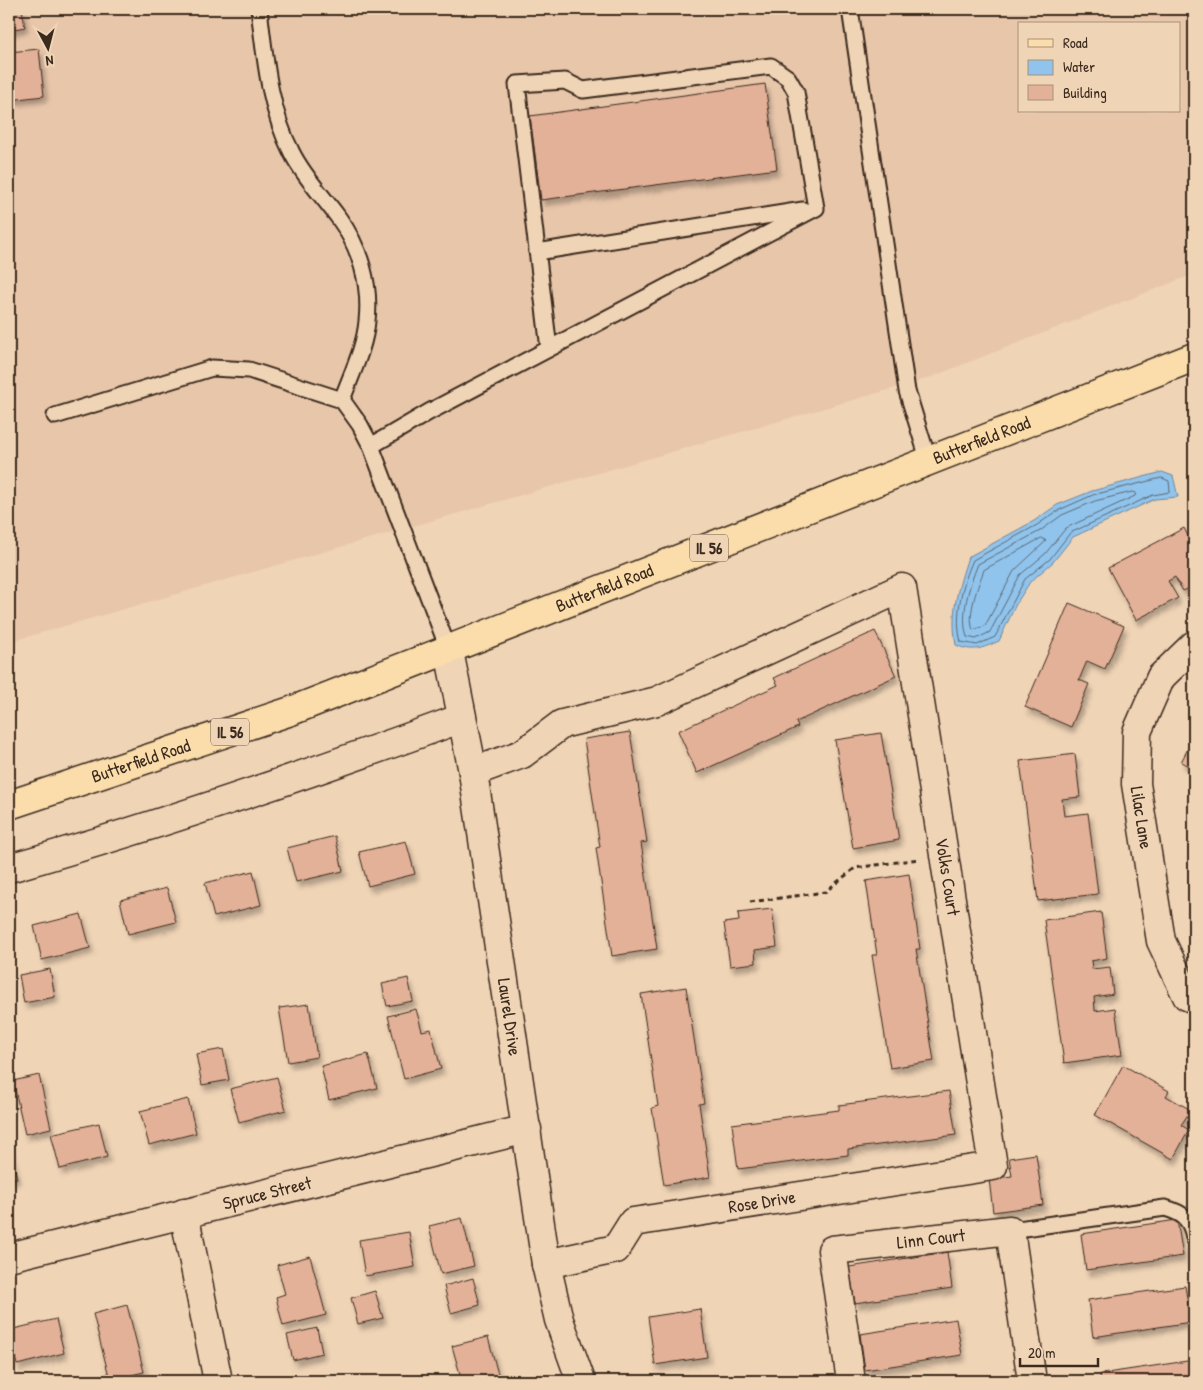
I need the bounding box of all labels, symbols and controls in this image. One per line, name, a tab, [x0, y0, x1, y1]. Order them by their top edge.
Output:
north arrow	[22, 22, 72, 72]
legend	[1018, 22, 1180, 112]
text: Road	[1063, 32, 1088, 53]
text: N	[44, 52, 55, 71]
text: Water	[1063, 56, 1095, 77]
text: Building	[1063, 82, 1107, 103]
street label: Butterfield Road	[929, 409, 1034, 470]
road number: IL 56	[690, 534, 728, 562]
street label: Butterfield Road	[552, 557, 657, 618]
road number: IL 56	[211, 719, 249, 746]
street label: Butterfield Road	[88, 732, 193, 789]
street label: Lilac Lane	[1125, 785, 1159, 850]
street label: Volks Court	[930, 836, 967, 918]
street label: Laurel Drive	[492, 977, 528, 1057]
street label: Spruce Street	[220, 1170, 315, 1216]
street label: Rose Drive	[727, 1184, 797, 1219]
street label: Linn Court	[895, 1222, 967, 1255]
scale bar	[1020, 1335, 1098, 1367]
text: 20 m	[1028, 1342, 1055, 1363]

